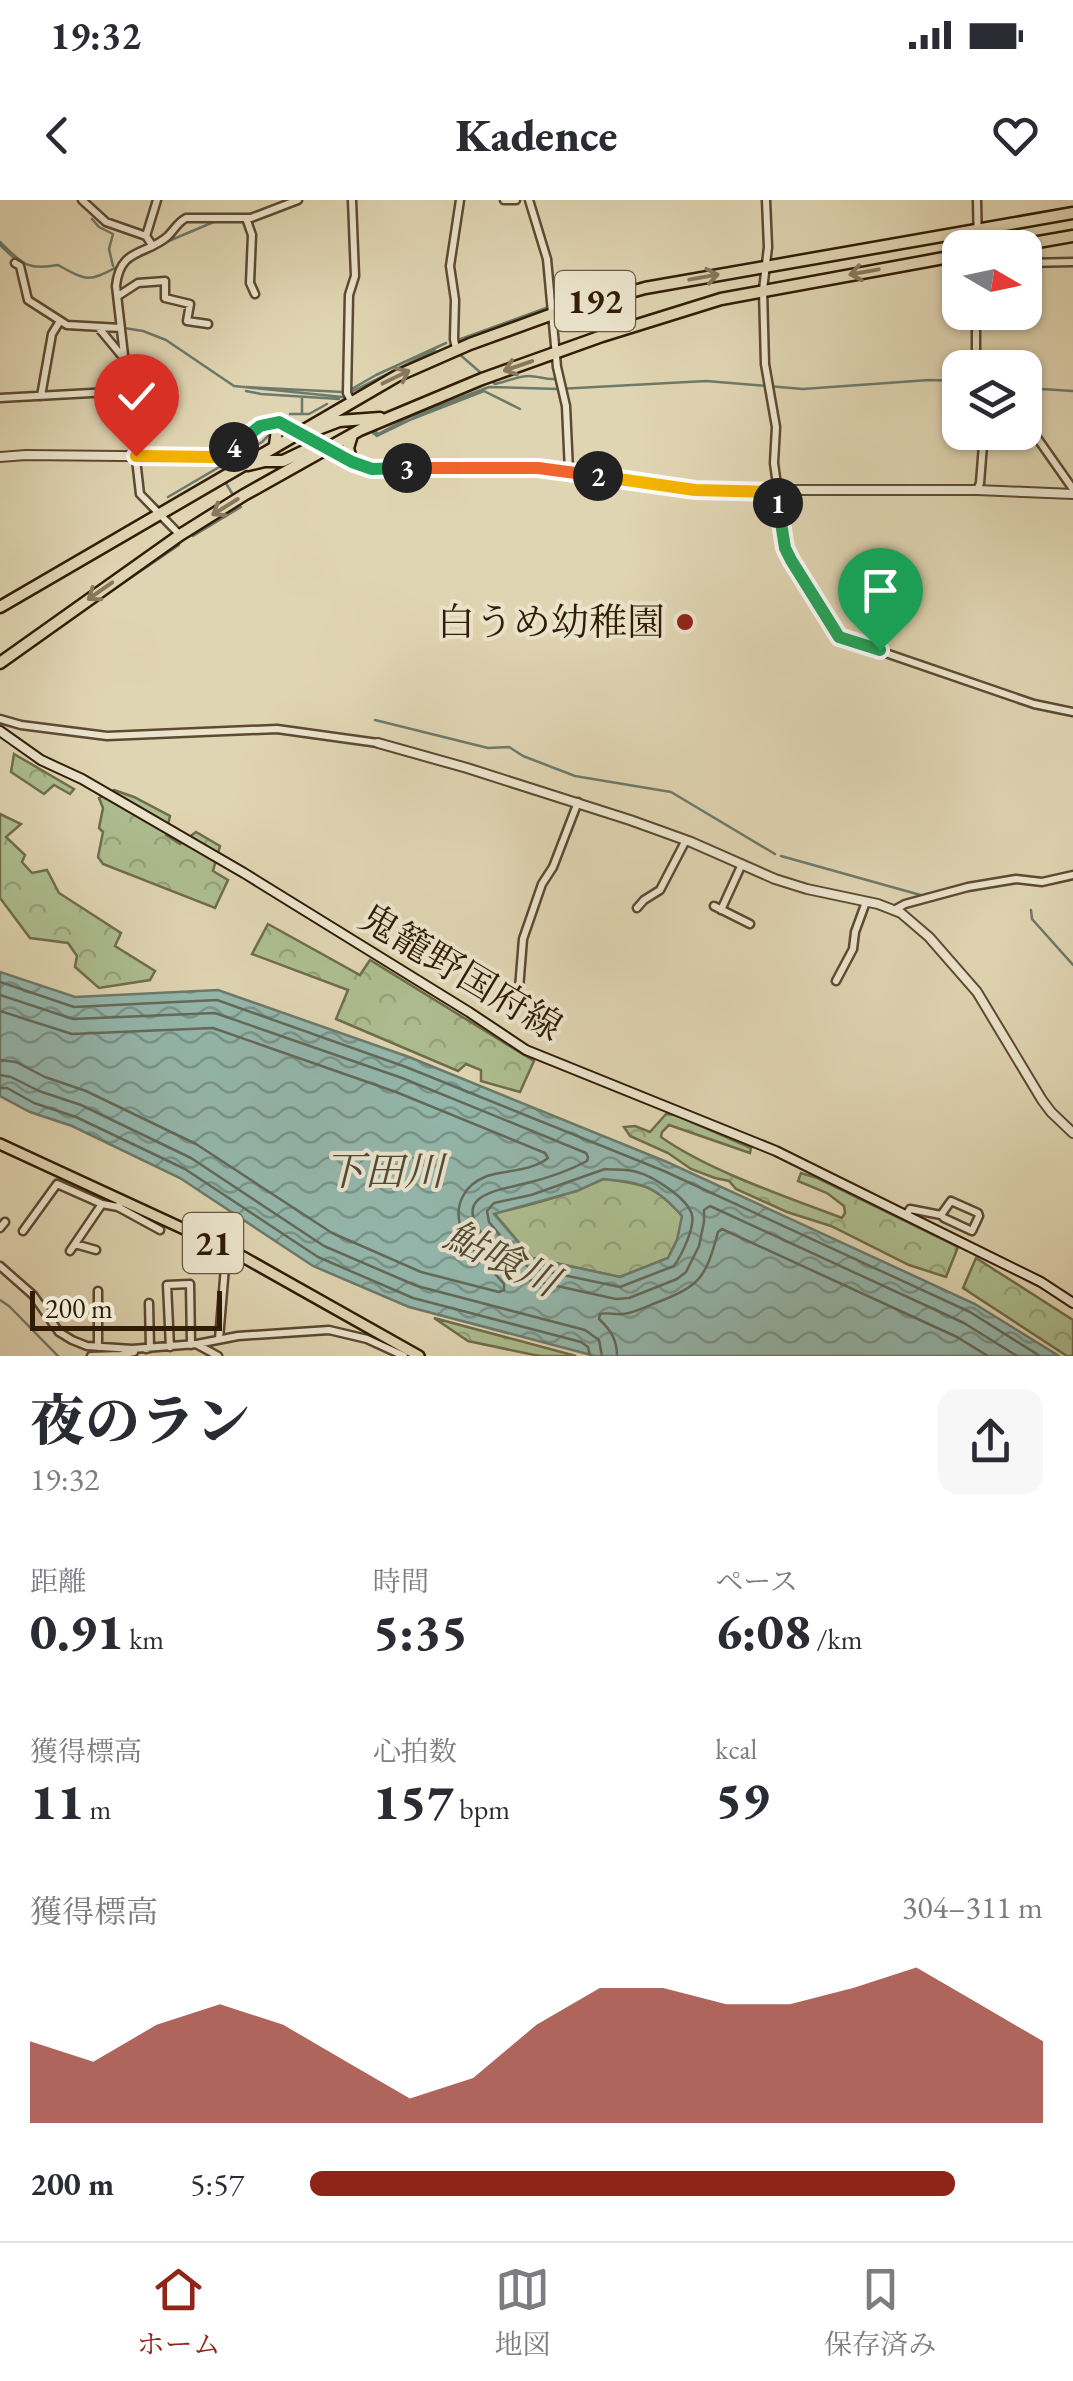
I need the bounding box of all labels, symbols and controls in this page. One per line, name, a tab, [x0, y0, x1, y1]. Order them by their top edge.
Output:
text: 19:32	[50, 11, 141, 60]
text: Kadence	[455, 106, 618, 164]
icon: back	[30, 108, 85, 163]
icon: heart	[988, 108, 1043, 163]
north arrow	[942, 230, 1042, 330]
map controls	[942, 230, 1042, 450]
one-way arrow	[848, 263, 881, 282]
one-way arrow	[688, 267, 720, 286]
road number: 192	[555, 271, 635, 331]
button: layers	[942, 350, 1042, 450]
pin	[94, 354, 179, 457]
one-way arrow	[502, 359, 534, 377]
one-way arrow	[381, 367, 411, 386]
icon: check	[109, 369, 164, 424]
pin: 4	[209, 422, 259, 472]
text: 4	[227, 429, 241, 465]
pin: 3	[382, 443, 432, 493]
text: 3	[400, 450, 414, 486]
pin: 2	[573, 451, 623, 501]
text: 2	[591, 458, 605, 494]
pin: 1	[753, 478, 803, 528]
text: 1	[771, 485, 785, 521]
one-way arrow	[211, 496, 240, 517]
pin	[838, 548, 923, 651]
icon: arrive	[853, 563, 908, 618]
one-way arrow	[87, 580, 114, 601]
place label: 白うめ幼稚園	[437, 597, 665, 646]
marker: 白うめ幼稚園	[674, 611, 696, 633]
street label: 鬼籠野国府線	[351, 892, 572, 1051]
water label: 下田川	[324, 1145, 448, 1197]
water label: 鮎喰川	[437, 1208, 571, 1309]
road number: 21	[183, 1213, 243, 1273]
scale bar	[30, 1286, 222, 1330]
text: 200 m	[45, 1290, 113, 1326]
text: 夜のラン	[30, 1385, 250, 1456]
button: share	[938, 1389, 1043, 1494]
text: 19:32	[30, 1458, 99, 1500]
text: 距離	[30, 1563, 86, 1599]
text: 時間	[373, 1563, 429, 1599]
text: ペース	[715, 1563, 798, 1599]
text: 0.91	[30, 1599, 124, 1664]
text: 5:35	[373, 1599, 468, 1664]
text: 6:08	[715, 1599, 811, 1664]
text: km	[124, 1621, 164, 1657]
text: /km	[811, 1621, 862, 1657]
text: kcal	[715, 1731, 757, 1767]
text: 獲得標高	[30, 1733, 142, 1769]
text: 心拍数	[373, 1733, 457, 1769]
text: 59	[715, 1767, 769, 1832]
text: 11	[30, 1769, 84, 1834]
text: 157	[373, 1769, 454, 1834]
text: m	[84, 1791, 111, 1827]
text: bpm	[454, 1791, 510, 1827]
text: 304–311 m	[902, 1886, 1043, 1928]
text: 獲得標高	[30, 1891, 158, 1933]
text: 200 m	[30, 2163, 114, 2205]
text: 5:57	[190, 2163, 244, 2205]
tab: ホーム	[137, 2262, 221, 2362]
tab: 地図	[494, 2262, 550, 2362]
tab: 保存済み	[824, 2262, 936, 2362]

